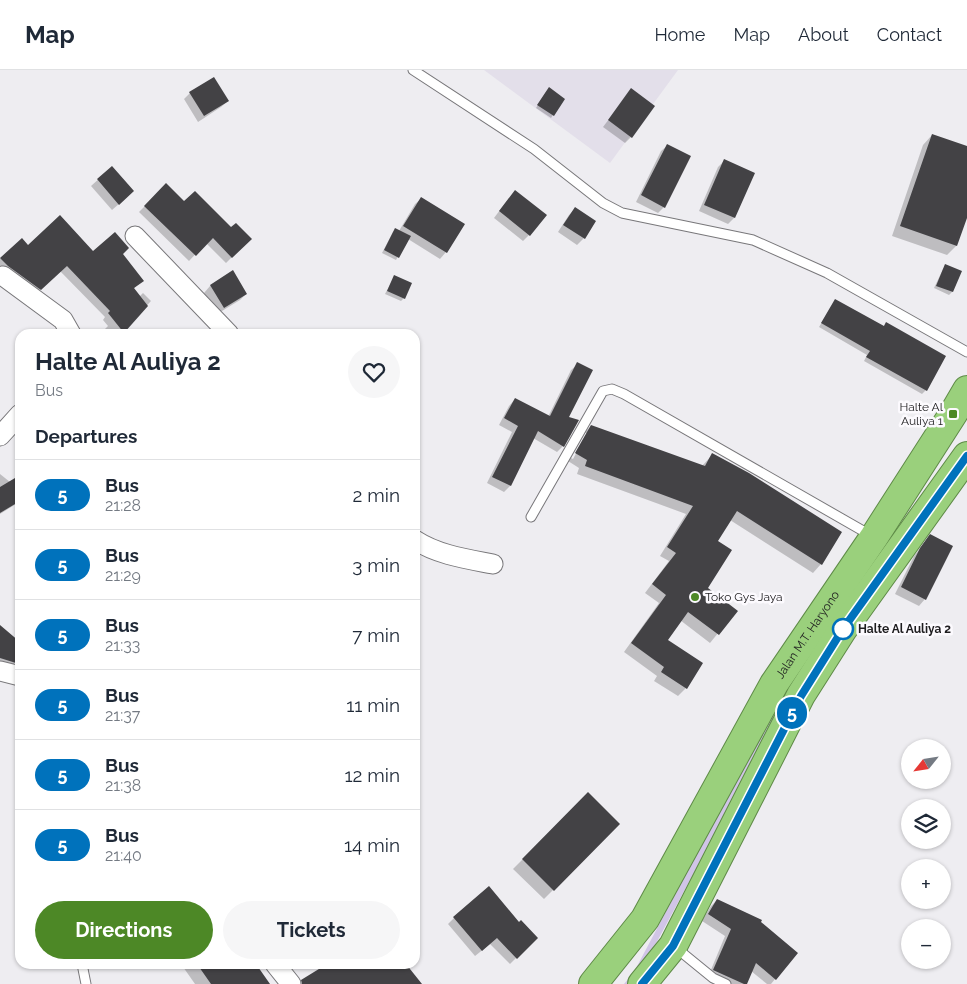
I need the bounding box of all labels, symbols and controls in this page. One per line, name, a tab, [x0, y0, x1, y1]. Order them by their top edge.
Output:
text: Map	[25, 20, 75, 49]
text: Home	[654, 24, 705, 45]
text: Map	[733, 24, 770, 45]
text: About	[798, 24, 849, 45]
text: Contact	[877, 24, 942, 45]
button: heart	[348, 346, 400, 398]
text: Halte Al Auliya 2	[35, 347, 221, 376]
text: Bus	[35, 381, 63, 400]
place label: Halte Al Auliya 1	[899, 400, 944, 428]
marker: Halte Al Auliya 1	[947, 408, 959, 420]
text: Departures	[35, 425, 137, 447]
text: Bus	[105, 474, 139, 496]
text: 5	[58, 484, 67, 505]
text: 2 min	[353, 484, 400, 506]
text: 21:28	[105, 496, 141, 515]
text: Bus	[105, 544, 139, 566]
text: 5	[58, 554, 67, 575]
text: 3 min	[352, 554, 400, 576]
text: 21:29	[105, 566, 141, 585]
street label: Jalan M.T. Haryono	[773, 588, 842, 681]
place label: Toko Gys Jaya	[705, 590, 783, 604]
marker: Toko Gys Jaya	[689, 591, 701, 603]
text: Bus	[105, 614, 139, 636]
marker: Halte Al Auliya 2	[832, 618, 854, 640]
place label: Halte Al Auliya 2	[858, 622, 951, 636]
text: 5	[58, 624, 67, 645]
text: 7 min	[352, 624, 400, 646]
text: 21:33	[105, 636, 140, 655]
text: Bus	[105, 684, 139, 706]
text: 5	[58, 694, 67, 715]
text: 11 min	[346, 694, 400, 716]
line badge: 5	[776, 697, 808, 729]
text: 5	[787, 702, 797, 723]
text: 21:37	[105, 706, 140, 725]
north arrow	[901, 739, 951, 789]
map controls	[901, 739, 951, 969]
text: Bus	[105, 754, 139, 776]
text: 5	[58, 764, 67, 785]
text: 12 min	[344, 764, 400, 786]
text: 21:38	[105, 776, 141, 795]
button: layers	[901, 799, 951, 849]
text: Bus	[105, 824, 139, 846]
text: 5	[58, 834, 67, 855]
text: 14 min	[344, 834, 400, 856]
text: 21:40	[105, 846, 142, 865]
button: +	[901, 859, 951, 909]
button: Directions	[35, 901, 213, 959]
button: Tickets	[223, 901, 400, 959]
button: −	[901, 919, 951, 969]

